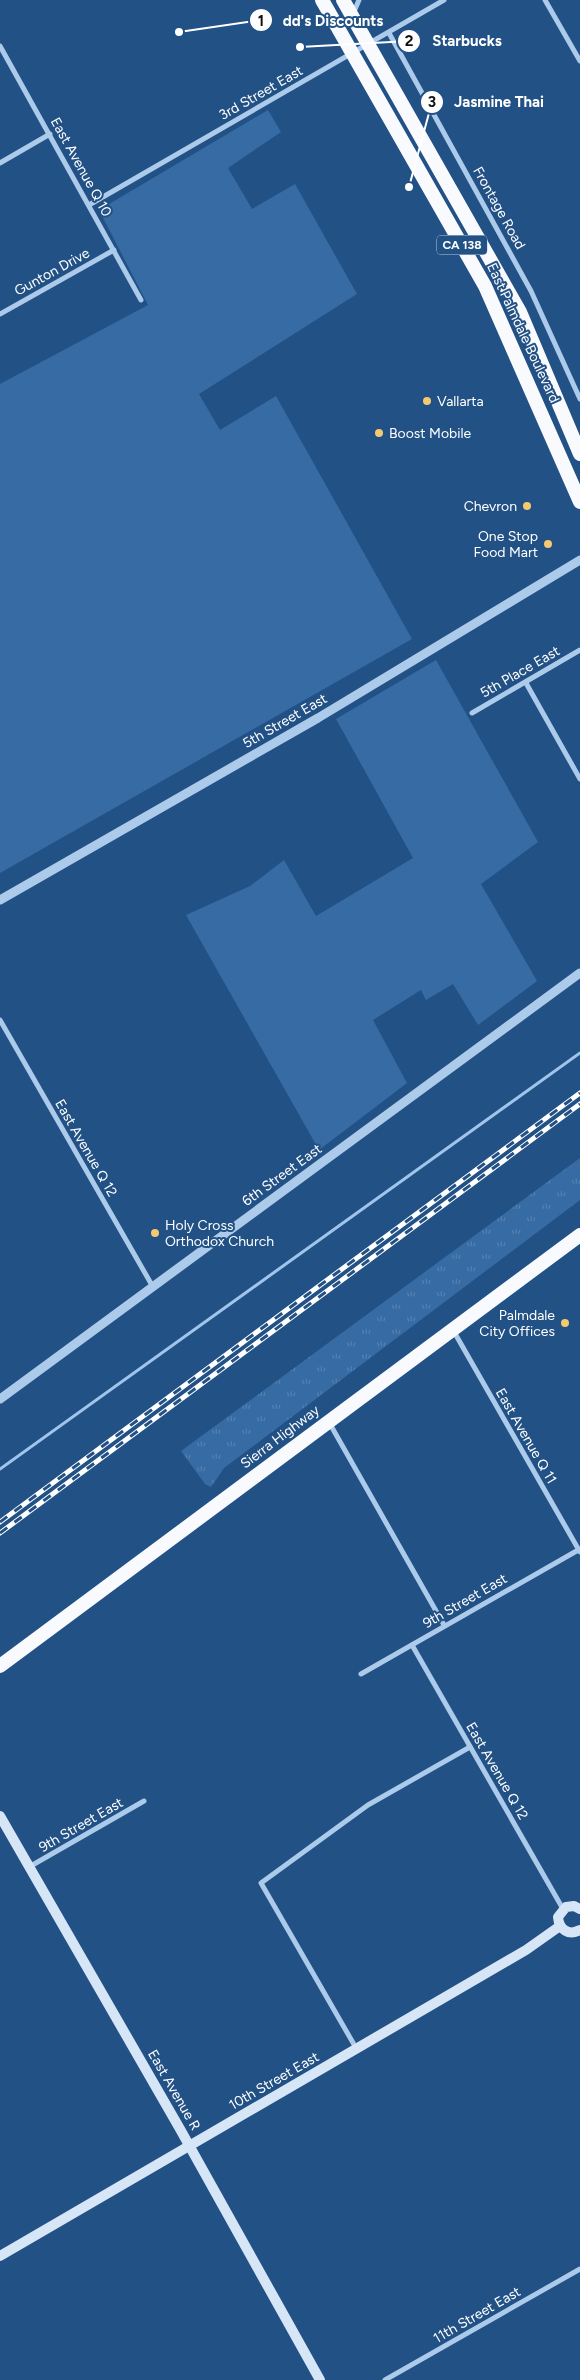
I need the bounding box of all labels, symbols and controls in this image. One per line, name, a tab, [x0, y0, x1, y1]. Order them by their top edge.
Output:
callout: dd's Discounts	[248, 5, 394, 35]
text: 1	[258, 12, 264, 30]
text: dd's Discounts	[283, 12, 383, 30]
callout: Starbucks	[397, 26, 511, 56]
text: 2	[405, 32, 414, 50]
text: Starbucks	[432, 32, 502, 50]
street label: 3rd Street East	[216, 62, 306, 124]
callout: Jasmine Thai	[419, 87, 554, 117]
text: 3	[428, 93, 436, 111]
text: Jasmine Thai	[454, 93, 544, 111]
street label: East Avenue Q 10	[47, 114, 115, 220]
street label: Frontage Road	[469, 164, 529, 252]
road number: CA 138	[437, 236, 487, 254]
street label: Gunton Drive	[11, 244, 93, 300]
street label: East Palmdale Boulevard	[483, 260, 563, 406]
place label: Vallarta	[437, 393, 484, 410]
marker: Vallarta	[421, 395, 433, 407]
place label: Boost Mobile	[389, 425, 472, 442]
marker: Boost Mobile	[373, 427, 385, 439]
place label: Chevron	[464, 498, 517, 515]
marker: Chevron	[521, 500, 533, 512]
place label: One Stop Food Mart	[474, 528, 538, 561]
marker: One Stop Food Mart	[542, 538, 554, 550]
street label: 5th Place East	[477, 642, 563, 702]
street label: 5th Street East	[240, 690, 330, 752]
street label: East Avenue Q 12	[51, 1096, 121, 1200]
street label: 6th Street East	[239, 1140, 325, 1210]
place label: Holy Cross Orthodox Church	[165, 1217, 274, 1250]
marker: Holy Cross Orthodox Church	[149, 1227, 161, 1239]
place label: Palmdale City Offices	[479, 1307, 555, 1340]
marker: Palmdale City Offices	[559, 1317, 571, 1329]
street label: East Avenue Q 11	[492, 1385, 560, 1487]
street label: Sierra Highway	[237, 1401, 323, 1472]
street label: 9th Street East	[420, 1570, 510, 1632]
street label: East Avenue Q 12	[462, 1719, 532, 1823]
street label: 9th Street East	[36, 1794, 126, 1856]
street label: East Avenue R	[144, 2047, 204, 2134]
street label: 10th Street East	[226, 2048, 322, 2114]
street label: 11th Street East	[430, 2283, 524, 2347]

